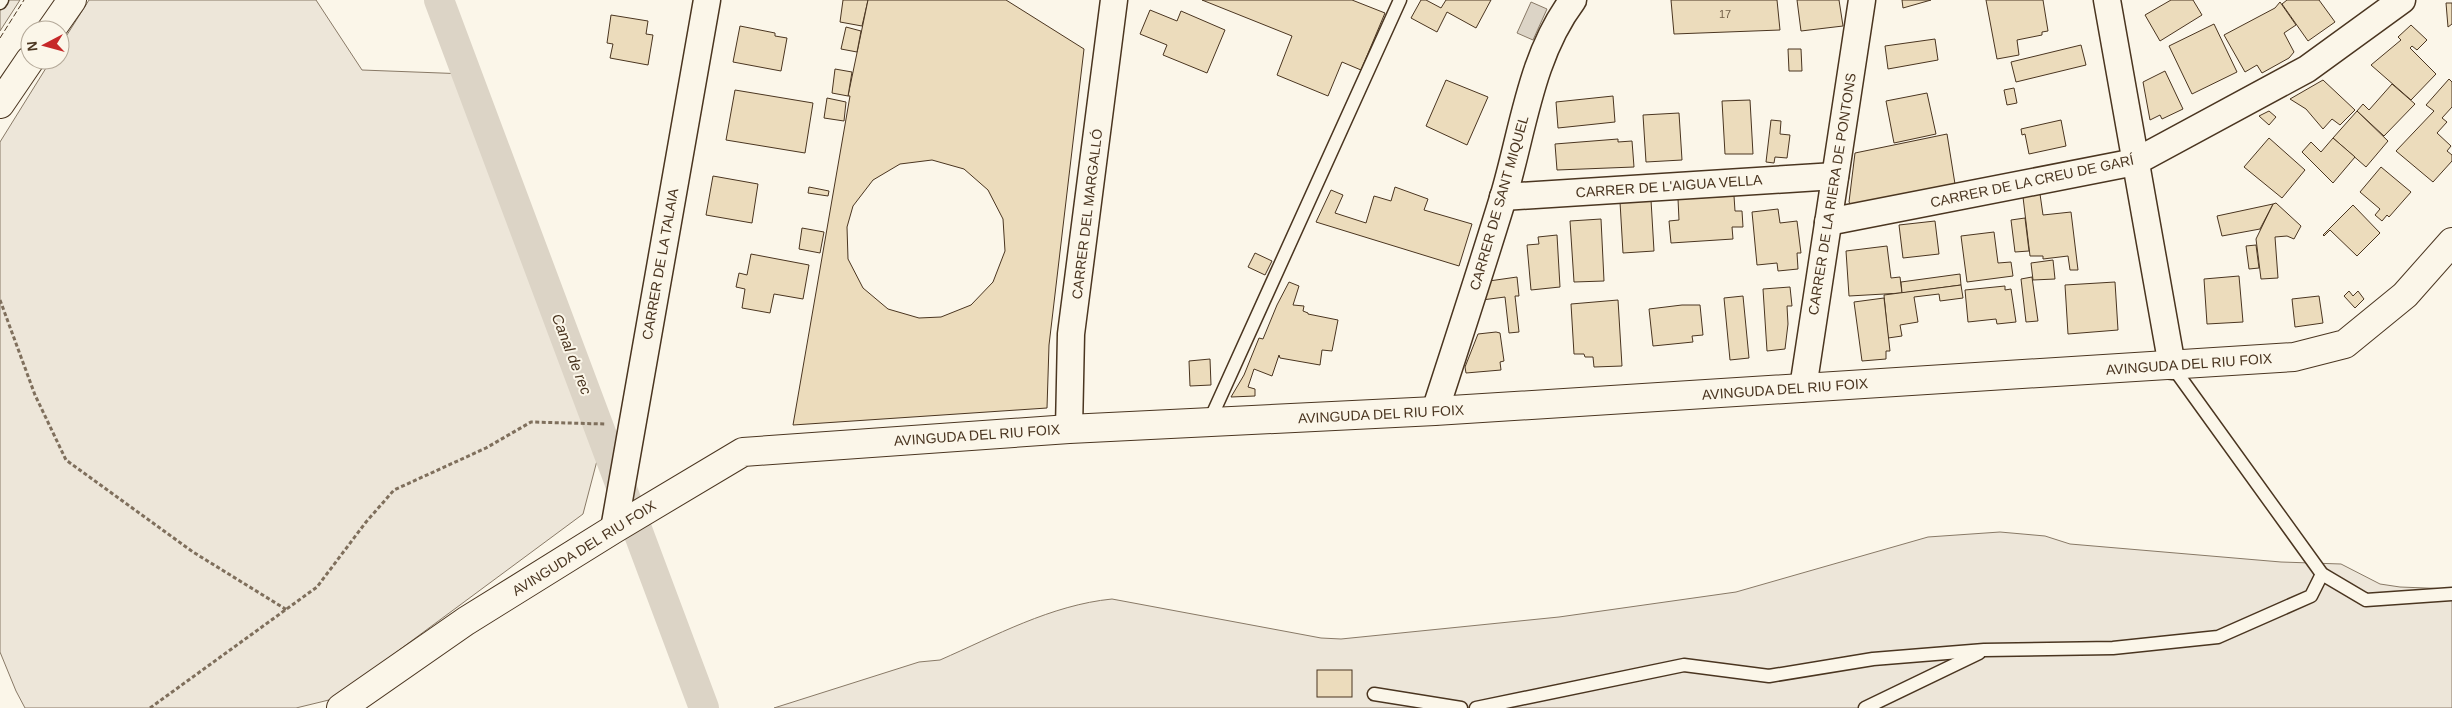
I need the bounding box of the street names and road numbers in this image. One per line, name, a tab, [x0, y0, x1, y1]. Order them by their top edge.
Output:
street label: CARRER DE LA RIERA DE PONTONS	[1805, 72, 1859, 316]
street label: CARRER DE SANT MIQUEL	[1466, 114, 1532, 292]
street label: CARRER DEL MARGALLÓ	[1069, 128, 1105, 300]
street label: CARRER DE LA CREU DE GARÍ	[1929, 152, 2135, 210]
street label: CARRER DE L'AIGUA VELLA	[1575, 171, 1764, 201]
street label: CARRER DE LA TALAIA	[639, 186, 681, 341]
street label: AVINGUDA DEL RIU FOIX	[2105, 350, 2273, 378]
street label: AVINGUDA DEL RIU FOIX	[1701, 375, 1869, 403]
street label: AVINGUDA DEL RIU FOIX	[1297, 402, 1465, 426]
street label: AVINGUDA DEL RIU FOIX	[893, 421, 1061, 449]
street label: AVINGUDA DEL RIU FOIX	[509, 497, 659, 599]

